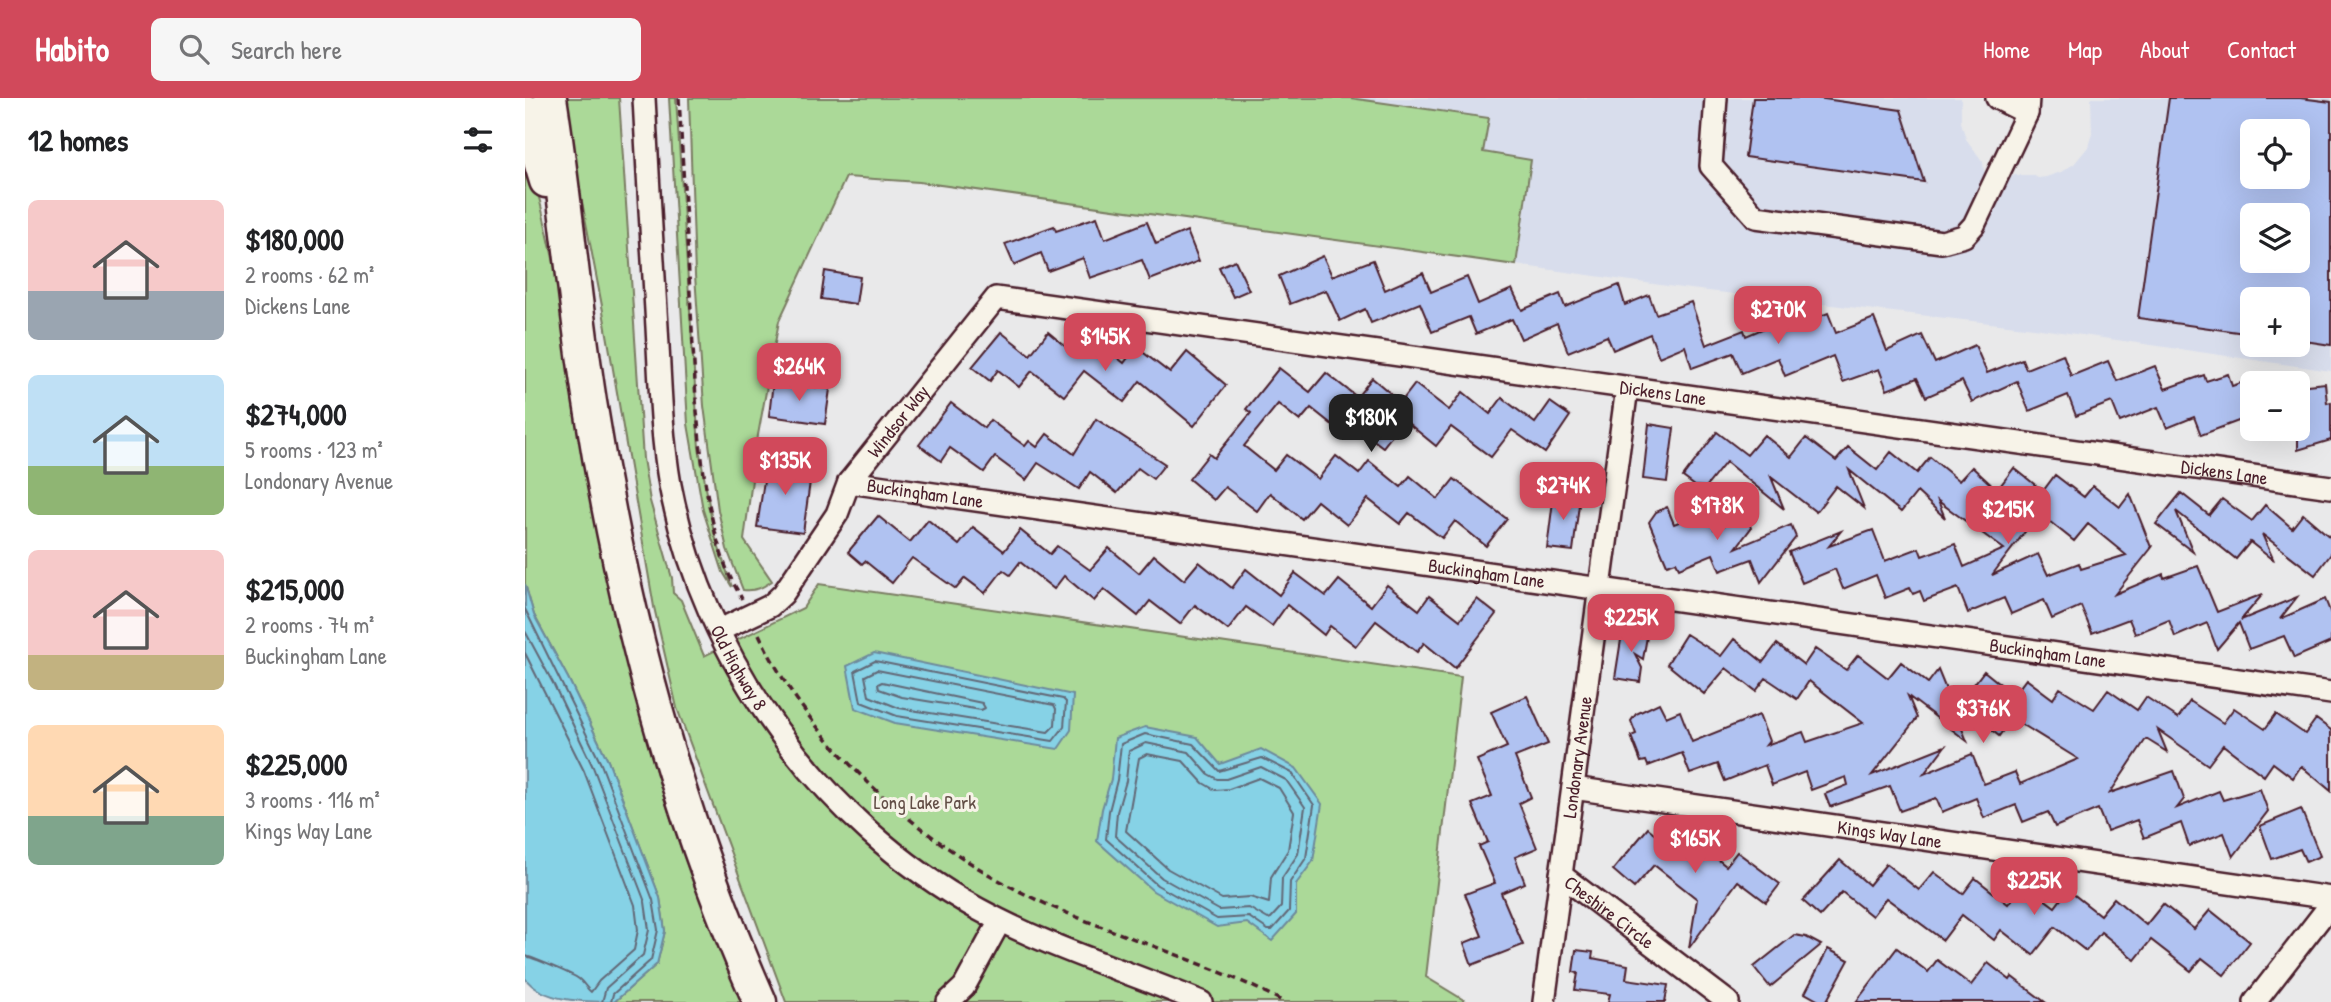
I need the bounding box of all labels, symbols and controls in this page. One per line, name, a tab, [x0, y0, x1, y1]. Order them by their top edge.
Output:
search box	[151, 18, 641, 81]
text: Habito	[35, 27, 109, 71]
icon: search	[175, 30, 213, 68]
text: Search here	[231, 32, 342, 67]
text: Home	[1983, 33, 2030, 65]
text: Map	[2068, 33, 2102, 65]
text: About	[2140, 33, 2189, 65]
text: Contact	[2227, 33, 2296, 65]
map controls	[2240, 119, 2310, 441]
button: locate	[2240, 119, 2310, 189]
text: 12 homes	[28, 120, 128, 160]
icon: filters	[459, 121, 497, 159]
button: layers	[2240, 203, 2310, 273]
text: $180,000	[245, 219, 344, 259]
icon: home	[84, 228, 168, 312]
text: 2 rooms · 62 m²	[245, 259, 374, 290]
pin: $270K	[1729, 286, 1827, 346]
button: +	[2240, 287, 2310, 357]
text: Dickens Lane	[245, 290, 350, 321]
text: $270K	[1750, 293, 1806, 324]
pin: $145K	[1056, 314, 1154, 373]
text: $145K	[1080, 320, 1130, 351]
pin: $264K	[750, 344, 848, 403]
text: $264K	[773, 350, 825, 381]
button: −	[2240, 371, 2310, 441]
street label: Dickens Lane	[1618, 373, 1708, 411]
street label: Windsor Way	[861, 379, 935, 463]
text: $274,000	[245, 394, 347, 434]
pin: $180K	[1322, 394, 1420, 454]
text: $180K	[1345, 401, 1397, 432]
icon: home	[84, 403, 168, 487]
text: 5 rooms · 123 m²	[245, 434, 383, 465]
pin: $135K	[736, 438, 834, 497]
text: $135K	[759, 444, 811, 475]
street label: Dickens Lane	[2179, 453, 2270, 491]
pin: $274K	[1514, 462, 1612, 522]
text: Londonary Avenue	[245, 465, 393, 496]
text: $274K	[1536, 469, 1590, 500]
street label: Buckingham Lane	[865, 472, 986, 514]
pin: $178K	[1668, 482, 1766, 542]
pin: $215K	[1959, 486, 2057, 546]
text: $178K	[1690, 489, 1744, 520]
text: $215K	[1982, 493, 2034, 524]
street label: Buckingham Lane	[1427, 552, 1547, 594]
text: $215,000	[245, 569, 344, 609]
icon: home	[84, 578, 168, 662]
pin: $225K	[1582, 594, 1680, 654]
text: $225K	[1604, 601, 1658, 632]
text: 2 rooms · 74 m²	[245, 609, 374, 640]
street label: Old Highway 8	[705, 621, 773, 715]
street label: Buckingham Lane	[1988, 632, 2108, 674]
text: Buckingham Lane	[245, 640, 387, 671]
pin: $376K	[1934, 686, 2032, 745]
text: $376K	[1956, 692, 2010, 723]
street label: Londonary Avenue	[1556, 694, 1598, 819]
text: $225,000	[245, 744, 347, 784]
icon: home	[84, 753, 168, 837]
text: 3 rooms · 116 m²	[245, 784, 380, 815]
park label: Long Lake Park	[874, 789, 976, 815]
street label: Kings Way Lane	[1836, 814, 1944, 854]
text: Kings Way Lane	[245, 815, 372, 846]
pin: $165K	[1646, 816, 1744, 875]
text: $165K	[1670, 822, 1720, 853]
pin: $225K	[1985, 858, 2083, 917]
text: $225K	[2007, 864, 2061, 895]
street label: Cheshire Circle	[1559, 869, 1660, 955]

